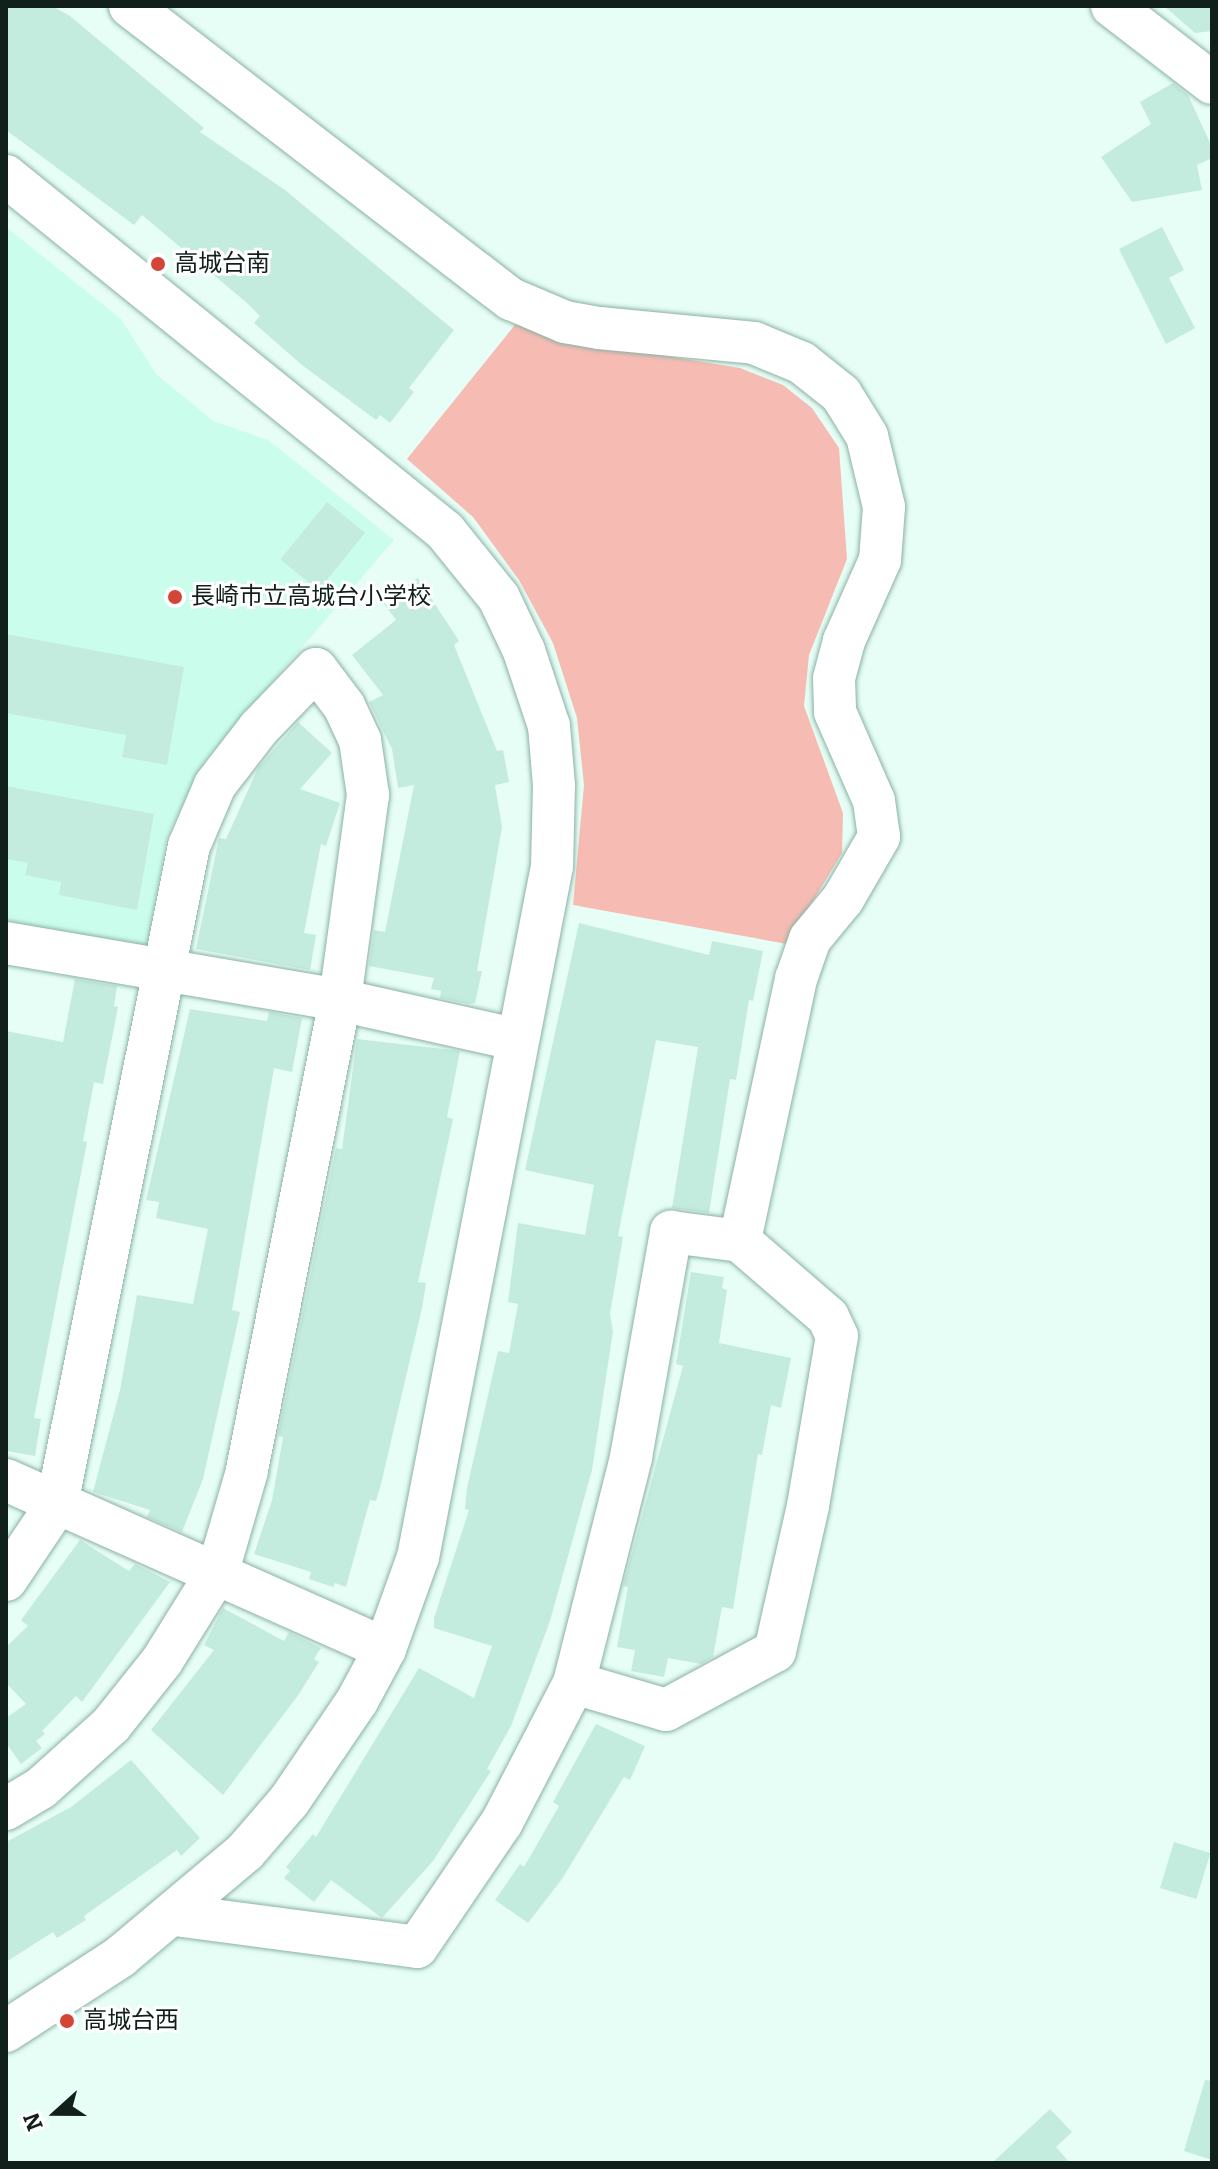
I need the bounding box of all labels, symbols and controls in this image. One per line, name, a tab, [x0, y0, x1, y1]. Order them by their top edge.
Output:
place label: 高城台南	[174, 250, 270, 278]
marker: 高城台南	[149, 255, 167, 273]
place label: 長崎市立高城台小学校	[191, 583, 431, 611]
marker: 長崎市立高城台小学校	[166, 588, 184, 606]
place label: 高城台西	[83, 2007, 179, 2035]
marker: 高城台西	[58, 2012, 76, 2030]
north arrow	[16, 2073, 96, 2153]
text: N	[17, 2109, 49, 2135]

